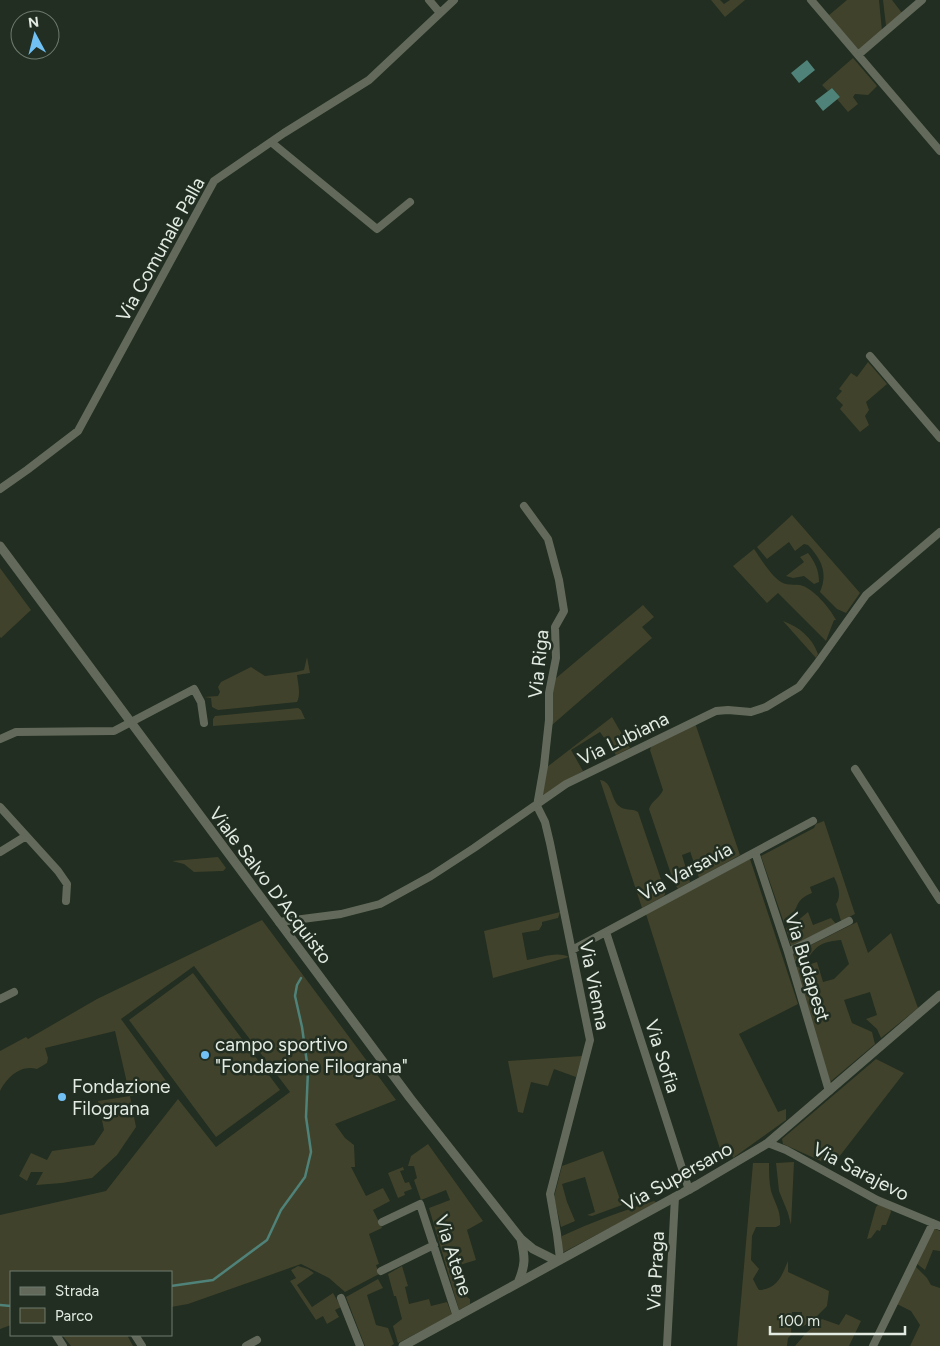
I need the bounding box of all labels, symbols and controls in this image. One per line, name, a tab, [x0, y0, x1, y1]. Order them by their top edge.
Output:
north arrow	[10, 10, 60, 60]
text: N	[27, 13, 40, 32]
street label: Via Comunale Palla	[111, 173, 210, 325]
street label: Via Riga	[523, 628, 554, 700]
street label: Via Lubiana	[574, 707, 672, 770]
street label: Viale Salvo D'Acquisto	[204, 802, 337, 968]
street label: Via Varsavia	[634, 837, 736, 906]
street label: Via Budapest	[780, 910, 835, 1024]
street label: Via Vienna	[575, 938, 614, 1032]
street label: Via Sofia	[640, 1017, 685, 1096]
place label: campo sportivo "Fondazione Filograna"	[215, 1033, 408, 1078]
marker: campo sportivo "Fondazione Filograna"	[199, 1049, 211, 1061]
place label: Fondazione Filograna	[72, 1075, 170, 1120]
marker: Fondazione Filograna	[56, 1091, 68, 1103]
street label: Via Supersano	[618, 1137, 736, 1216]
street label: Via Sarajevo	[809, 1137, 913, 1206]
street label: Via Atene	[430, 1212, 477, 1298]
street label: Via Praga	[642, 1231, 669, 1311]
legend	[10, 1271, 172, 1336]
text: Strada	[55, 1282, 99, 1300]
scale bar	[770, 1304, 905, 1336]
text: Parco	[55, 1307, 93, 1325]
text: 100 m	[778, 1312, 820, 1330]

